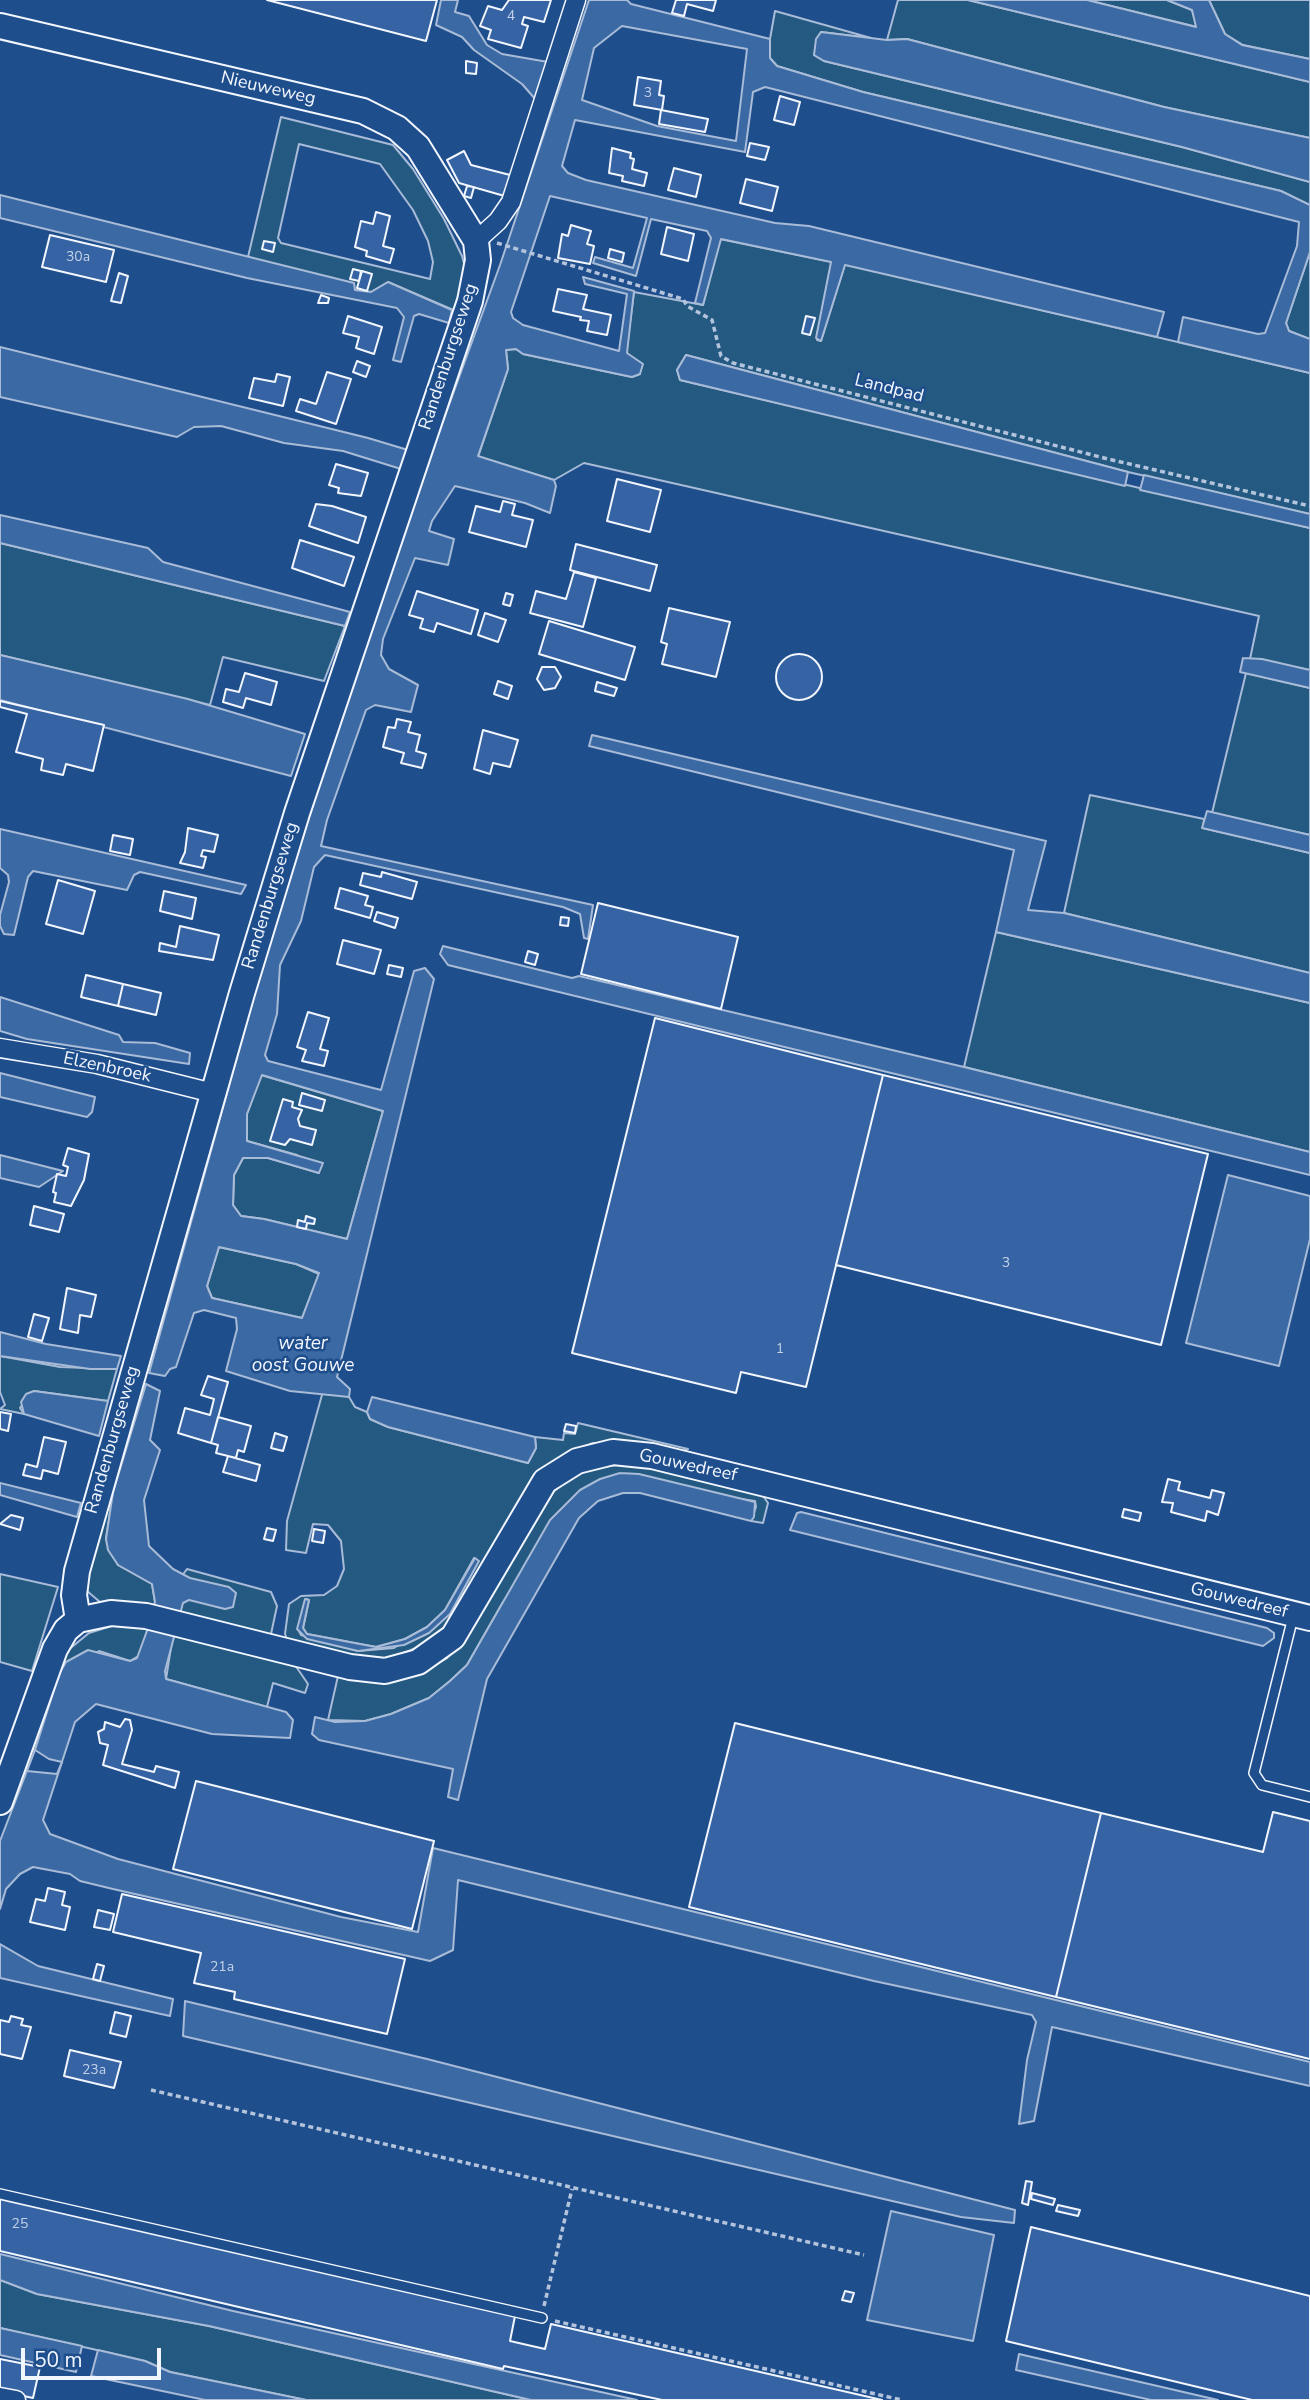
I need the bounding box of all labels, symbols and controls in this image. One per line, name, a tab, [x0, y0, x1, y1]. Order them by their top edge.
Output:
house number: 4	[507, 9, 515, 25]
street label: Nieuweweg	[218, 68, 318, 110]
house number: 3	[644, 86, 652, 102]
house number: 30a	[66, 250, 90, 266]
street label: Randenburgseweg	[415, 281, 483, 433]
street label: Landpad	[852, 370, 926, 408]
street label: Randenburgseweg	[238, 820, 304, 972]
street label: Elzenbroek	[61, 1048, 153, 1088]
house number: 3	[1002, 1256, 1010, 1272]
water label: water oost Gouwe	[252, 1333, 354, 1377]
house number: 1	[776, 1342, 784, 1358]
street label: Randenburgseweg	[82, 1364, 144, 1516]
street label: Gouwedreef	[637, 1445, 739, 1487]
street label: Gouwedreef	[1188, 1578, 1290, 1624]
house number: 21a	[210, 1960, 234, 1976]
house number: 23a	[82, 2063, 106, 2079]
house number: 25	[12, 2217, 28, 2233]
scale bar	[24, 2334, 164, 2378]
text: 50 m	[34, 2346, 83, 2374]

